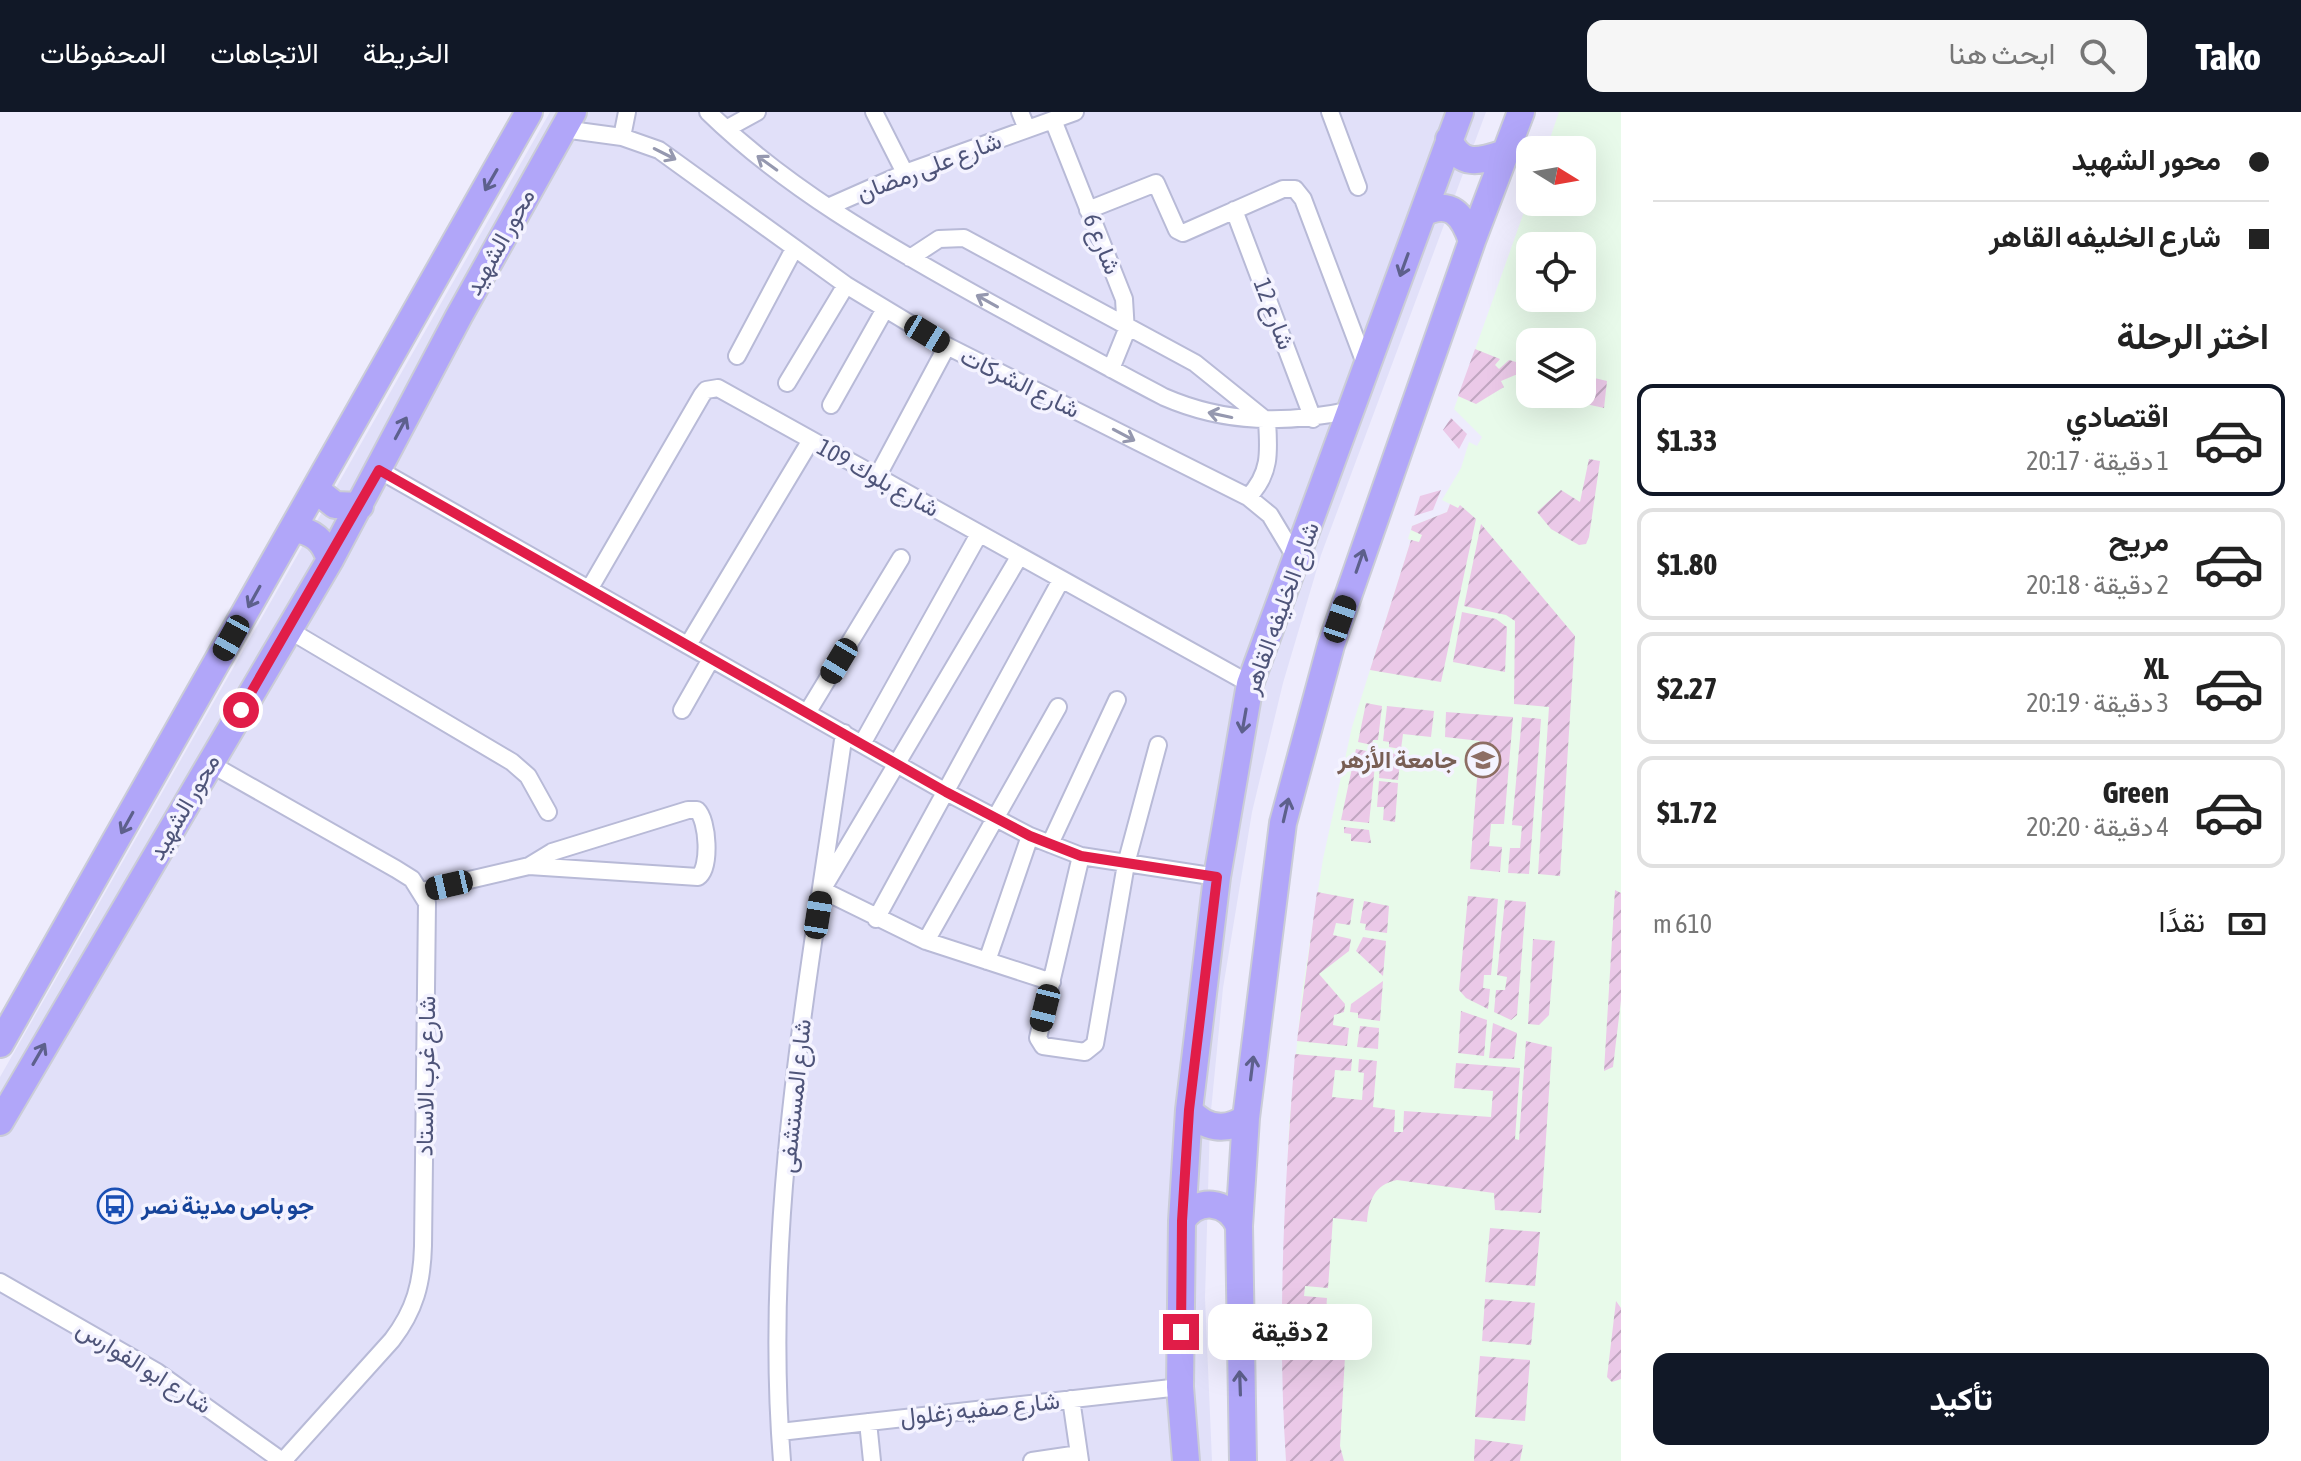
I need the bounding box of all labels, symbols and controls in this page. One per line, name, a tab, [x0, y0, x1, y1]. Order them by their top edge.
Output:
search box	[1587, 20, 2147, 92]
icon: search	[2075, 34, 2119, 78]
text: Tako	[2195, 35, 2261, 78]
text: ابحث هنا	[1948, 36, 2055, 70]
text: المحفوظات	[40, 37, 166, 69]
text: الاتجاهات	[210, 37, 319, 69]
text: الخريطة	[363, 37, 449, 69]
street label: شارع على رمضان	[853, 127, 1006, 209]
north arrow	[1516, 136, 1596, 216]
map controls	[1516, 136, 1596, 408]
text: محور الشهيد	[2072, 142, 2221, 176]
one-way arrow	[653, 146, 677, 162]
one-way arrow	[757, 155, 778, 172]
one-way arrow	[483, 168, 499, 191]
street label: محور الشهيد	[459, 184, 542, 301]
street label: شارع 6	[1075, 210, 1127, 279]
text: شارع الخليفه القاهر	[1989, 219, 2221, 253]
button: locate	[1516, 232, 1596, 312]
one-way arrow	[1396, 253, 1410, 277]
street label: شارع 12	[1246, 274, 1300, 354]
one-way arrow	[976, 293, 999, 309]
car	[900, 311, 954, 357]
text: اختر الرحلة	[2116, 315, 2269, 357]
button: layers	[1516, 328, 1596, 408]
street label: شارع الشركات	[955, 342, 1084, 426]
text: اقتصادي	[2066, 399, 2169, 433]
icon: car	[2193, 404, 2265, 476]
one-way arrow	[1207, 407, 1233, 422]
one-way arrow	[393, 417, 409, 441]
text: $1.33	[1657, 423, 1717, 457]
one-way arrow	[1112, 427, 1136, 443]
street label: شارع بلوك 109	[811, 433, 944, 525]
text: 1 دقيقة · 20:17	[2026, 446, 2169, 476]
street label: شارع الخليفه القاهر	[1237, 518, 1327, 699]
text: مريح	[2109, 523, 2169, 557]
icon: car	[2193, 528, 2265, 600]
text: $1.80	[1657, 547, 1717, 581]
one-way arrow	[1354, 549, 1369, 574]
text: 2 دقيقة · 20:18	[2026, 570, 2169, 600]
one-way arrow	[246, 584, 262, 608]
car	[1321, 592, 1359, 646]
car	[209, 611, 253, 665]
car	[816, 634, 862, 688]
text: XL	[2144, 651, 2169, 685]
icon: car	[2193, 652, 2265, 724]
text: $2.27	[1657, 671, 1717, 705]
text: 3 دقيقة · 20:19	[2026, 688, 2169, 718]
route start	[223, 692, 259, 728]
one-way arrow	[1235, 708, 1250, 734]
school or university icon: جامعة الأزهر	[1464, 741, 1502, 779]
place label: جامعة الأزهر	[1337, 745, 1457, 775]
street label: محور الشهيد	[143, 749, 226, 865]
text: Green	[2103, 775, 2169, 809]
icon: car	[2193, 776, 2265, 848]
text: $1.72	[1657, 795, 1717, 829]
one-way arrow	[1280, 798, 1295, 823]
one-way arrow	[119, 811, 135, 834]
text: 4 دقيقة · 20:20	[2026, 812, 2169, 842]
car	[423, 868, 475, 902]
car	[802, 889, 834, 941]
icon: cash	[2225, 902, 2269, 946]
text: نقدًا	[2159, 904, 2205, 938]
text: 610 m	[1653, 909, 1712, 939]
car	[1028, 982, 1062, 1034]
street label: شارع غرب الاستاد	[411, 995, 443, 1157]
street label: شارع المستشفى	[773, 1018, 819, 1174]
one-way arrow	[31, 1043, 47, 1066]
one-way arrow	[1245, 1056, 1260, 1081]
bus stop icon: جو باص مدينة نصر	[96, 1187, 134, 1225]
place label: جو باص مدينة نصر	[140, 1192, 314, 1221]
callout: 2 دقيقة	[1209, 1304, 1373, 1360]
street label: شارع ابو الفوارس	[70, 1314, 217, 1421]
route end	[1163, 1314, 1199, 1350]
text: 2 دقيقة	[1251, 1317, 1329, 1347]
button: تأكيد	[1653, 1353, 2269, 1445]
one-way arrow	[1232, 1370, 1247, 1397]
street label: شارع صفيه زغلول	[899, 1387, 1061, 1433]

